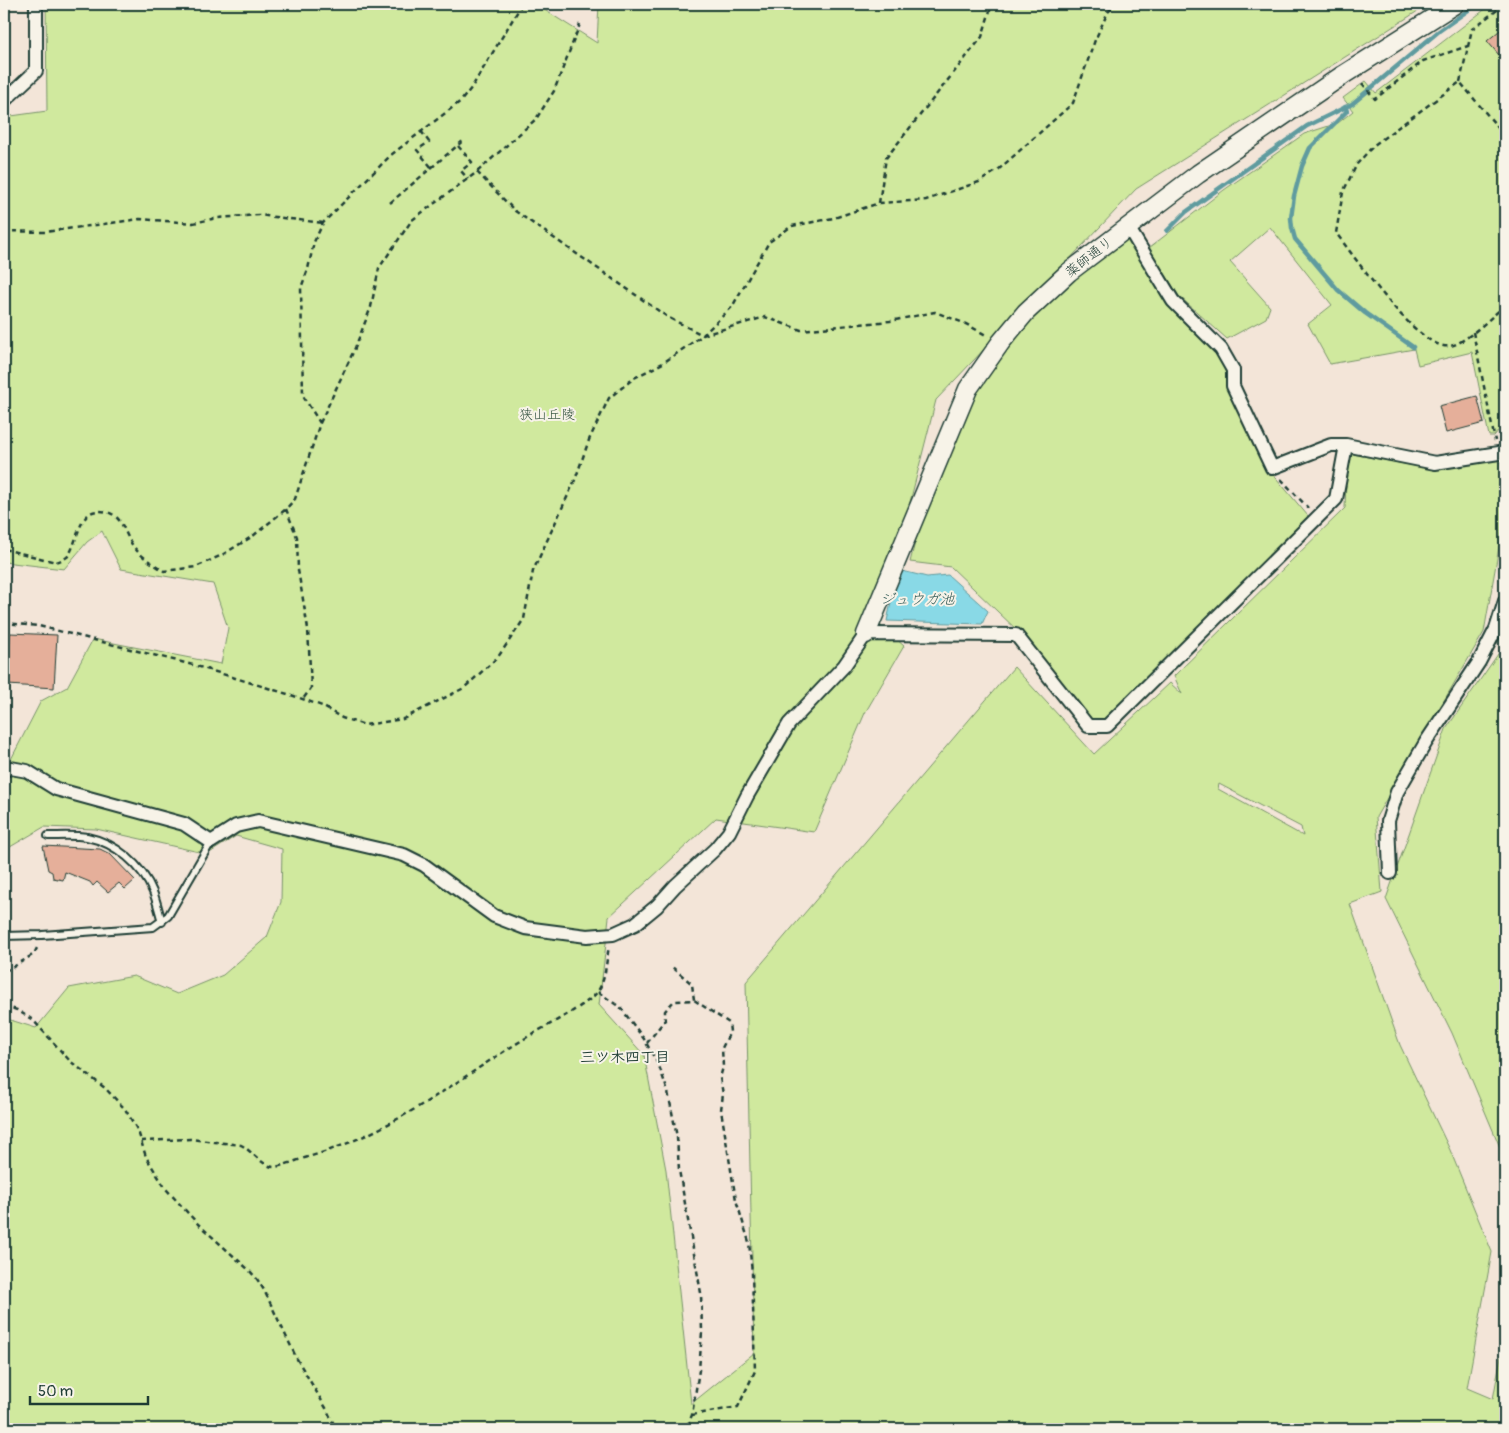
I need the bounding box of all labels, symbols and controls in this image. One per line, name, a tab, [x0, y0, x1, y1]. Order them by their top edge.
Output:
street label: 薬師通り	[1062, 233, 1116, 281]
park label: 狭山丘陵	[519, 406, 575, 423]
water label: ジュウガ池	[879, 590, 955, 609]
district label: 三ツ木四丁目	[580, 1048, 670, 1067]
scale bar	[30, 1373, 148, 1405]
text: 50 m	[38, 1382, 73, 1401]

